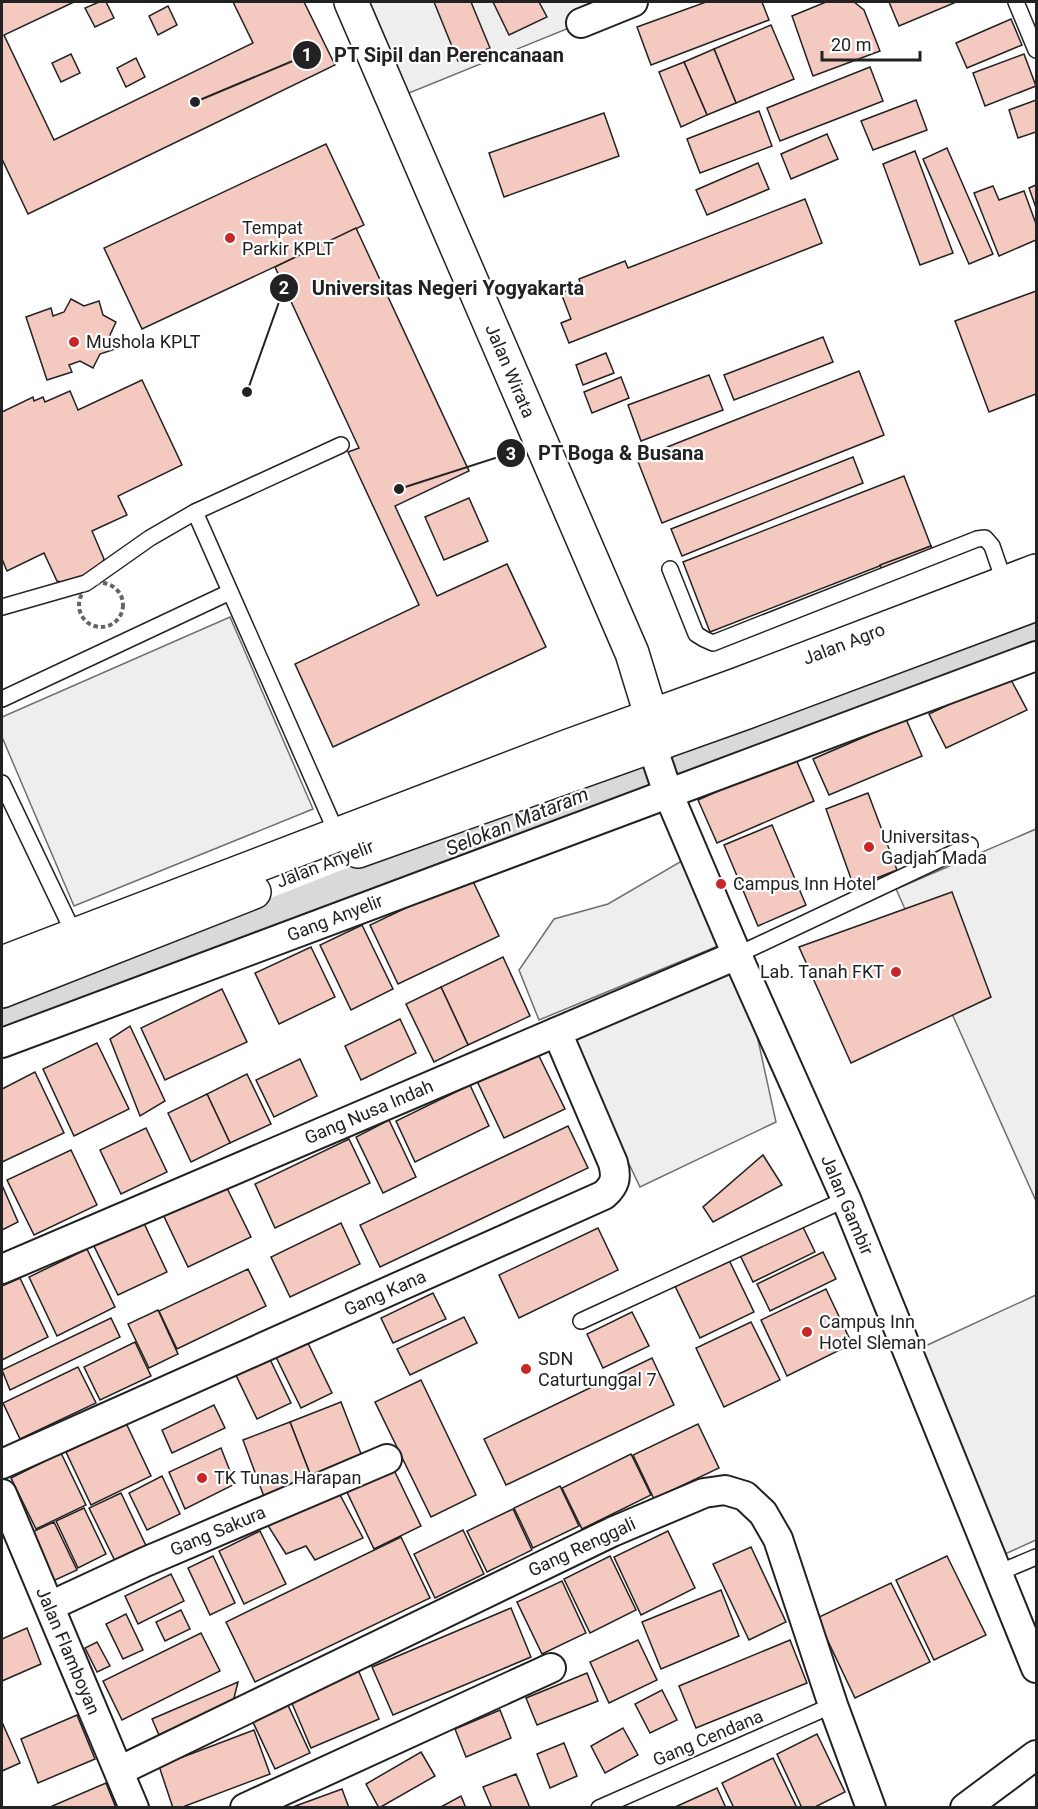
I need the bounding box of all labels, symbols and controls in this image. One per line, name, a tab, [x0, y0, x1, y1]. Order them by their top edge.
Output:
scale bar	[822, 24, 920, 62]
text: 20 m	[831, 34, 871, 55]
callout: PT Sipil dan Perencanaan	[292, 36, 577, 74]
text: PT Sipil dan Perencanaan	[334, 43, 564, 67]
text: 1	[302, 44, 312, 65]
place label: Tempat Parkir KPLT	[242, 217, 334, 259]
marker: Tempat Parkir KPLT	[223, 231, 237, 245]
callout: Universitas Negeri Yogyakarta	[269, 269, 596, 307]
text: Universitas Negeri Yogyakarta	[312, 276, 585, 300]
text: 2	[279, 277, 289, 298]
street label: Jalan Wirata	[481, 321, 540, 421]
place label: Mushola KPLT	[86, 331, 201, 352]
marker: Mushola KPLT	[67, 335, 81, 349]
callout: PT Boga & Busana	[496, 434, 716, 472]
text: PT Boga & Busana	[538, 441, 704, 465]
text: 3	[506, 443, 516, 464]
street label: Jalan Agro	[800, 618, 888, 669]
water label: Selokan Mataram	[442, 781, 592, 861]
place label: Universitas Gadjah Mada	[881, 826, 987, 868]
street label: Jalan Anyelir	[273, 835, 377, 892]
marker: Universitas Gadjah Mada	[862, 840, 876, 854]
place label: Campus Inn Hotel	[733, 873, 876, 894]
marker: Campus Inn Hotel	[714, 877, 728, 891]
street label: Gang Anyelir	[284, 890, 386, 945]
place label: Lab. Tanah FKT	[760, 961, 884, 982]
marker: Lab. Tanah FKT	[889, 965, 903, 979]
street label: Gang Nusa Indah	[301, 1075, 436, 1148]
street label: Jalan Gambir	[817, 1152, 878, 1258]
street label: Gang Kana	[341, 1265, 429, 1320]
place label: Campus Inn Hotel Sleman	[819, 1311, 927, 1353]
marker: Campus Inn Hotel Sleman	[800, 1325, 814, 1339]
place label: SDN Caturtunggal 7	[538, 1348, 657, 1390]
marker: SDN Caturtunggal 7	[519, 1362, 533, 1376]
place label: TK Tunas Harapan	[214, 1467, 361, 1488]
marker: TK Tunas Harapan	[195, 1471, 209, 1485]
street label: Gang Sakura	[167, 1501, 269, 1560]
street label: Gang Renggali	[525, 1513, 639, 1581]
street label: Jalan Flamboyan	[32, 1584, 105, 1718]
street label: Gang Cendana	[650, 1705, 766, 1770]

